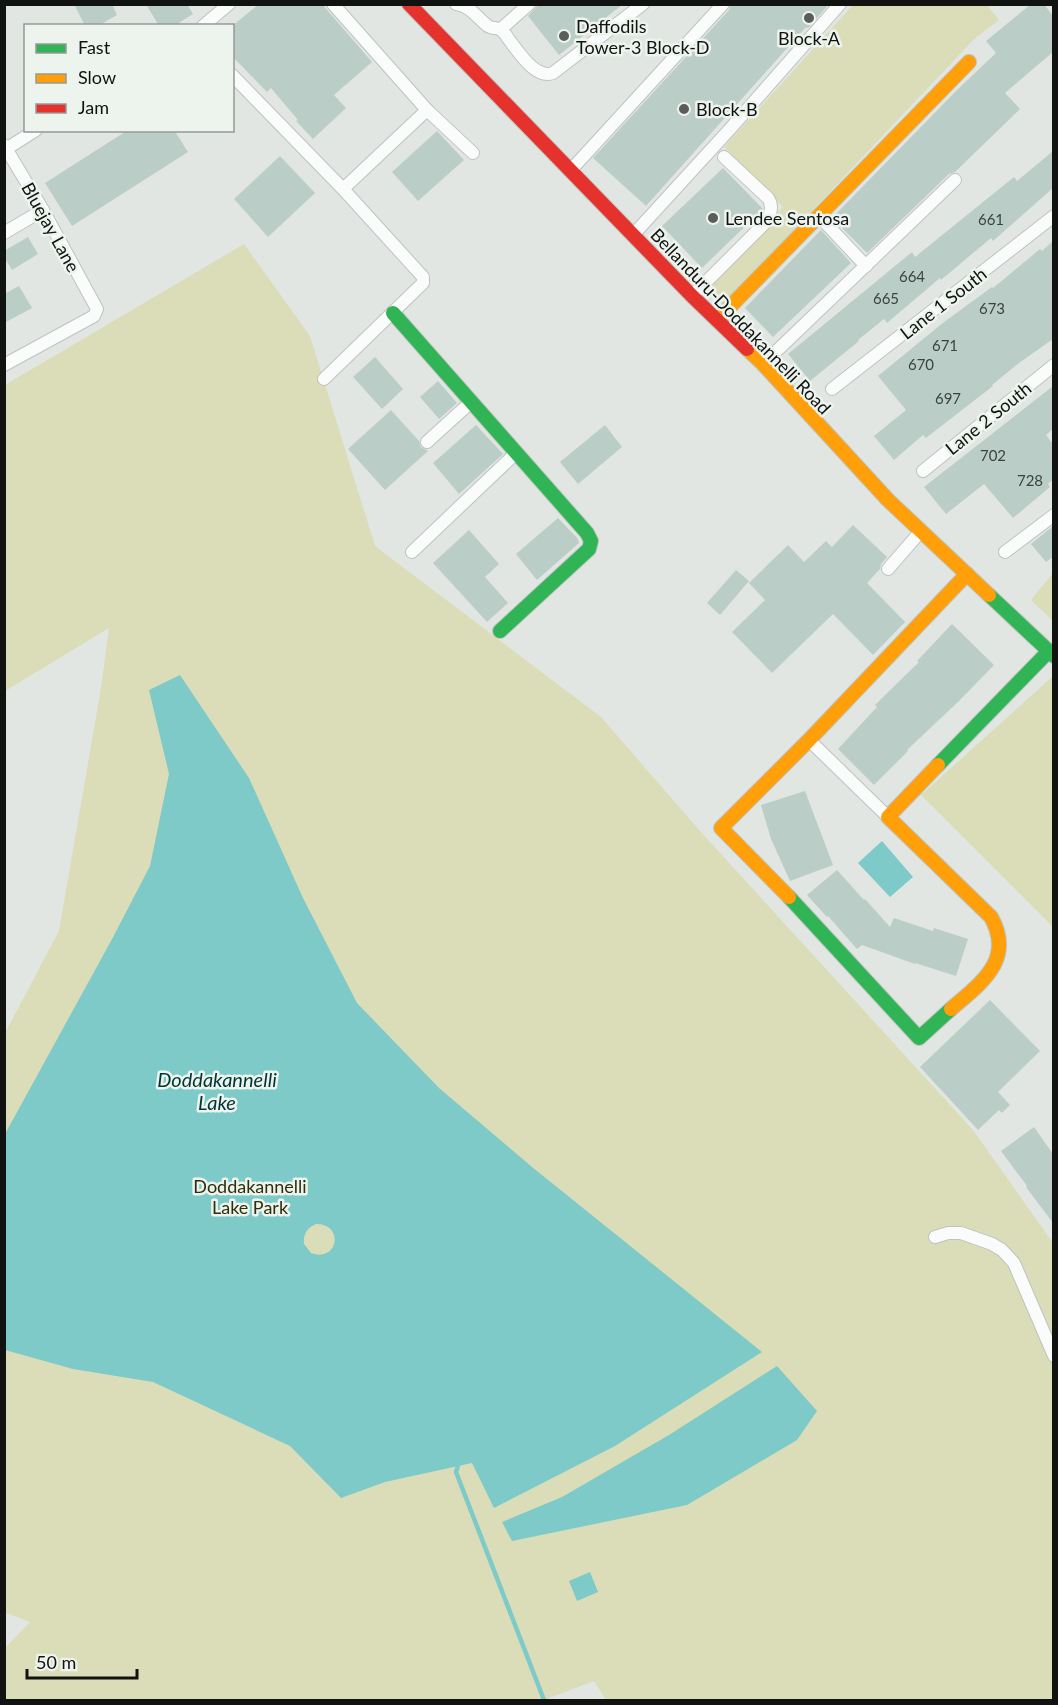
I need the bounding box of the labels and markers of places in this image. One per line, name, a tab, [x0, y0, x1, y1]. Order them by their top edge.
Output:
marker: Block-A	[802, 11, 816, 25]
place label: Daffodils Tower-3 Block-D	[576, 15, 710, 58]
place label: Block-A	[778, 27, 841, 49]
marker: Daffodils Tower-3 Block-D	[557, 29, 571, 43]
place label: Block-B	[696, 98, 758, 120]
marker: Block-B	[677, 102, 691, 116]
place label: Lendee Sentosa	[725, 207, 849, 229]
marker: Lendee Sentosa	[706, 211, 720, 225]

